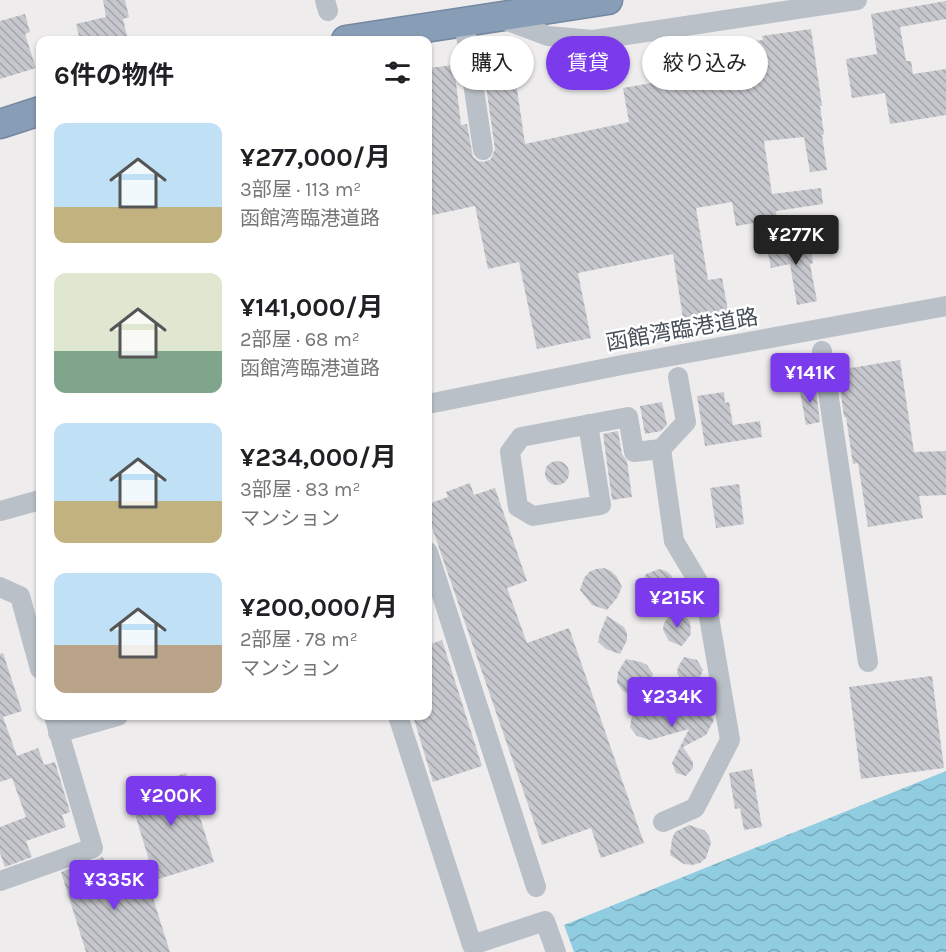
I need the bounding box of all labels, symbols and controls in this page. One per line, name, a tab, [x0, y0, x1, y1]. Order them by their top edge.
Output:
chip: 購入	[450, 36, 534, 90]
chip: 賃貸	[546, 36, 630, 90]
chip: 絞り込み	[642, 36, 768, 90]
icon: filters	[381, 56, 414, 89]
text: 6件の物件	[54, 60, 174, 91]
text: ¥277,000/月	[240, 142, 391, 173]
icon: home	[102, 147, 174, 219]
text: 3部屋 · 113 m²	[240, 178, 361, 201]
text: 函館湾臨港道路	[240, 207, 380, 230]
pin: ¥277K	[754, 215, 838, 266]
text: ¥277K	[768, 223, 824, 246]
text: ¥141,000/月	[240, 292, 383, 323]
icon: home	[102, 297, 174, 369]
street label: 函館湾臨港道路	[604, 304, 760, 356]
text: 2部屋 · 68 m²	[240, 328, 360, 351]
pin: ¥141K	[768, 353, 852, 404]
text: 函館湾臨港道路	[240, 357, 380, 380]
text: ¥141K	[785, 361, 835, 384]
text: ¥234,000/月	[240, 442, 397, 473]
icon: home	[102, 447, 174, 519]
text: 3部屋 · 83 m²	[240, 478, 360, 501]
text: マンション	[240, 507, 340, 530]
pin: ¥215K	[635, 578, 719, 629]
text: ¥215K	[649, 586, 705, 609]
text: ¥200,000/月	[240, 592, 398, 623]
icon: home	[102, 597, 174, 669]
text: 2部屋 · 78 m²	[240, 628, 358, 651]
text: マンション	[240, 657, 340, 680]
pin: ¥234K	[630, 677, 714, 728]
text: ¥234K	[641, 685, 703, 708]
pin: ¥200K	[129, 776, 213, 827]
text: ¥200K	[140, 784, 202, 807]
pin: ¥335K	[72, 860, 156, 911]
text: ¥335K	[83, 868, 145, 891]

